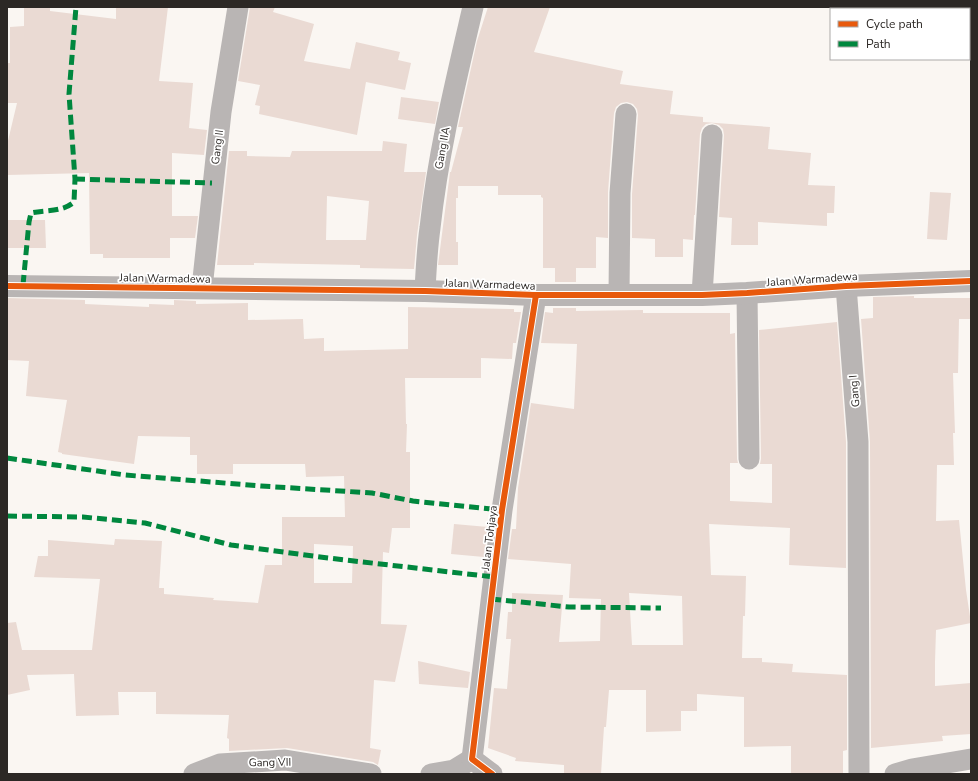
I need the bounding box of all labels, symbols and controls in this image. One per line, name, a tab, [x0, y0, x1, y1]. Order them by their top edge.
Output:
legend	[830, 8, 970, 60]
text: Cycle path	[866, 16, 923, 32]
text: Path	[866, 36, 891, 52]
street label: Gang IIA	[431, 126, 454, 171]
street label: Gang II	[208, 129, 227, 165]
street label: Jalan Warmadewa	[765, 269, 858, 290]
street label: Jalan Warmadewa	[118, 270, 211, 287]
street label: Jalan Warmadewa	[443, 275, 536, 294]
street label: Gang I	[846, 374, 863, 408]
street label: Jalan Tohjaya	[478, 505, 501, 572]
street label: Gang VII	[249, 755, 291, 770]

